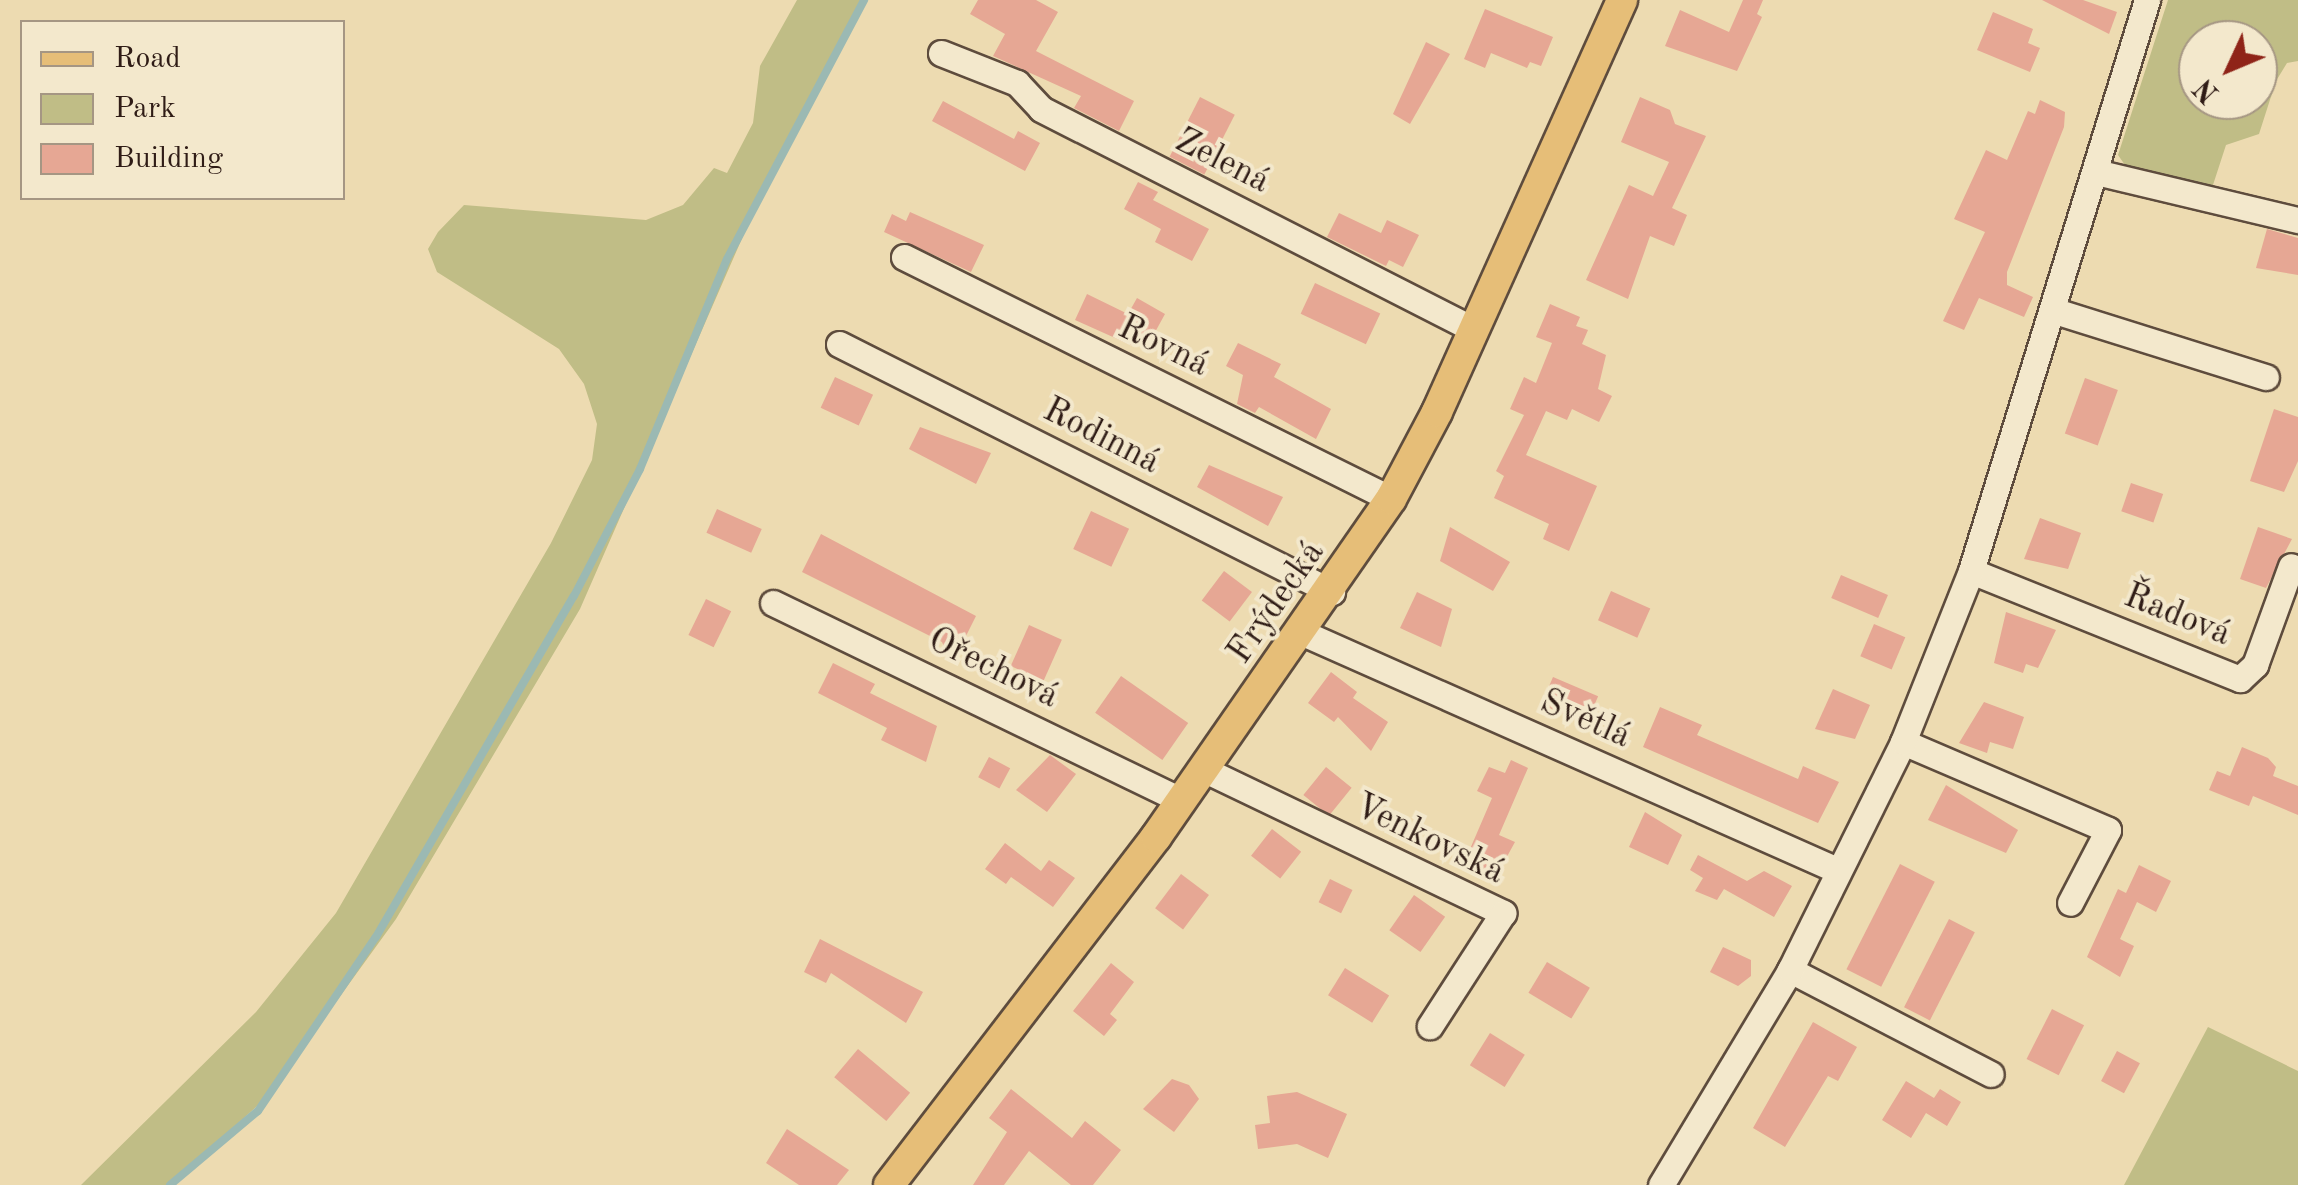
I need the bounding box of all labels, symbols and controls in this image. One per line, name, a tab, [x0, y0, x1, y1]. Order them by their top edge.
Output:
legend	[20, 20, 345, 200]
north arrow	[2178, 20, 2278, 120]
text: Road	[114, 44, 181, 74]
text: N	[2190, 72, 2225, 107]
text: Park	[114, 94, 176, 124]
street label: Zelená	[1168, 120, 1276, 204]
text: Building	[114, 144, 223, 174]
street label: Rovná	[1111, 307, 1215, 387]
street label: Rodinná	[1036, 390, 1166, 484]
street label: Frýdecká	[1220, 534, 1334, 672]
street label: Řadová	[2118, 576, 2236, 656]
street label: Ořechová	[921, 619, 1065, 719]
street label: Světlá	[1533, 682, 1637, 758]
street label: Venkovská	[1347, 786, 1511, 894]

